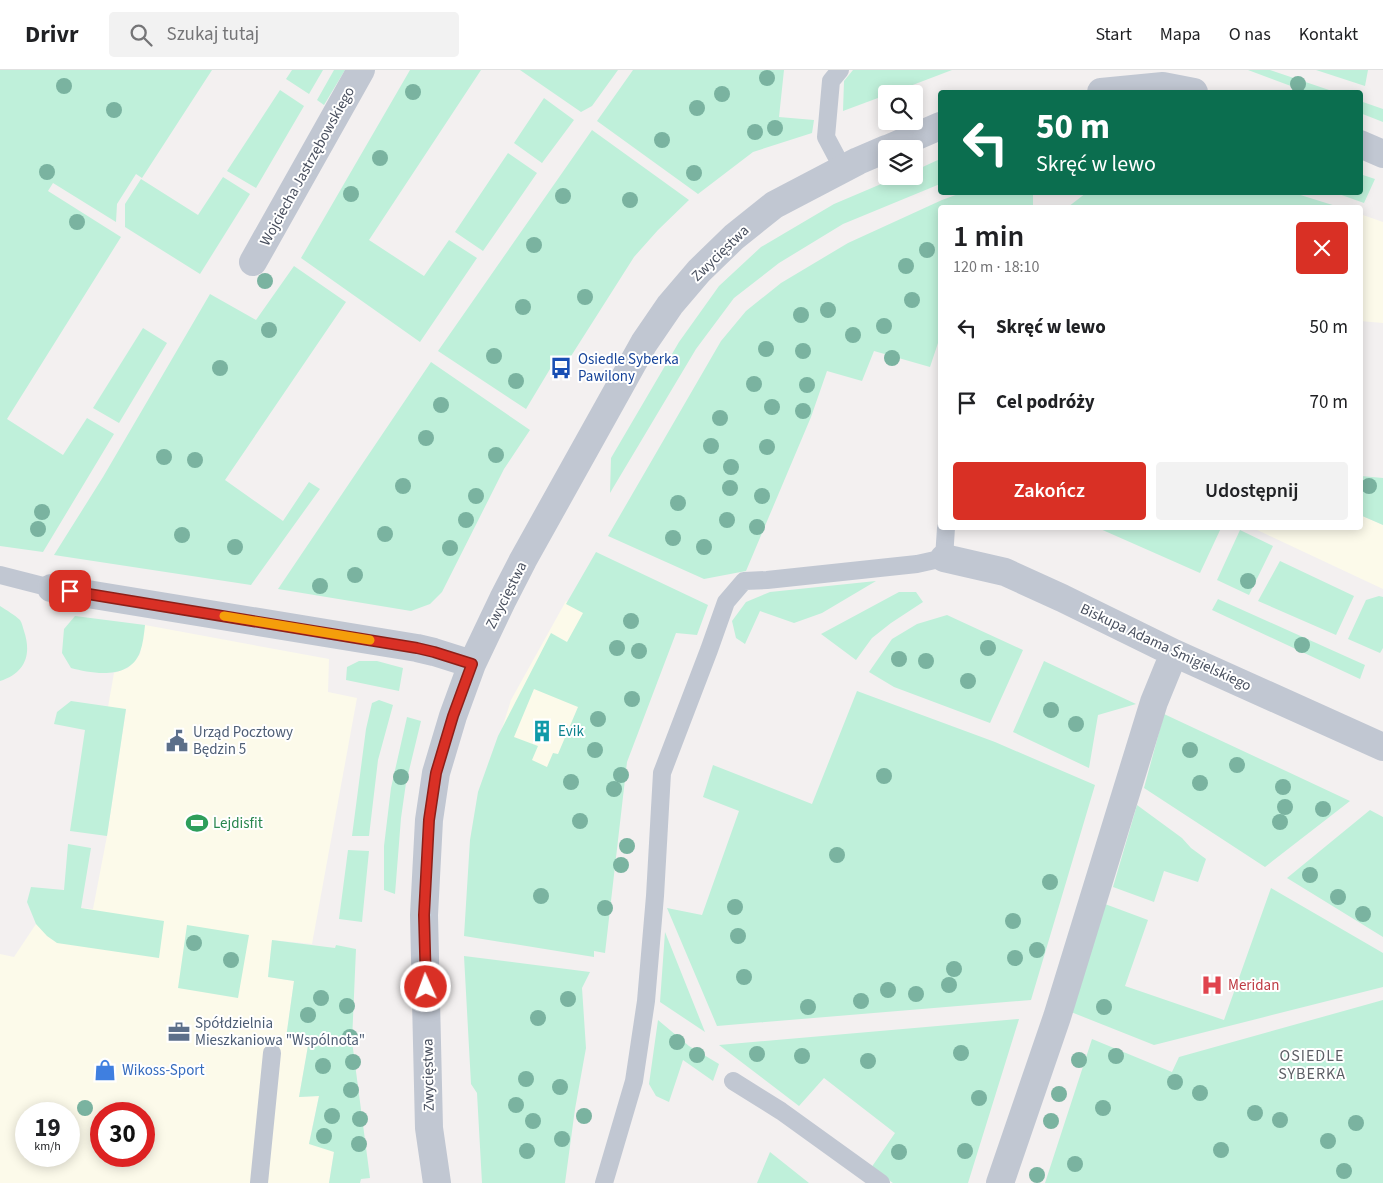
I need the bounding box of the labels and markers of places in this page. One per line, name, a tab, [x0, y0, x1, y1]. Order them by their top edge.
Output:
place label: Osiedle Syberka Pawilony	[578, 349, 679, 387]
bus stop icon: Osiedle Syberka Pawilony	[548, 355, 574, 381]
pin	[49, 570, 91, 612]
building icon: Evik	[529, 718, 555, 744]
place label: Evik	[558, 721, 584, 742]
place label: Urząd Pocztowy Będzin 5	[193, 722, 293, 760]
public building icon: Urząd Pocztowy Będzin 5	[164, 728, 190, 754]
sports icon: Lejdisfit	[184, 810, 210, 836]
place label: Lejdisfit	[213, 813, 263, 834]
hospital icon: Meridan	[1199, 972, 1225, 998]
place label: Meridan	[1228, 975, 1279, 996]
place label: Spółdzielnia Mieszkaniowa "Wspólnota"	[195, 1013, 365, 1051]
office icon: Spółdzielnia Mieszkaniowa "Wspólnota"	[166, 1019, 192, 1045]
shop icon: Wikoss-Sport	[92, 1057, 118, 1083]
place label: Wikoss-Sport	[122, 1060, 205, 1081]

